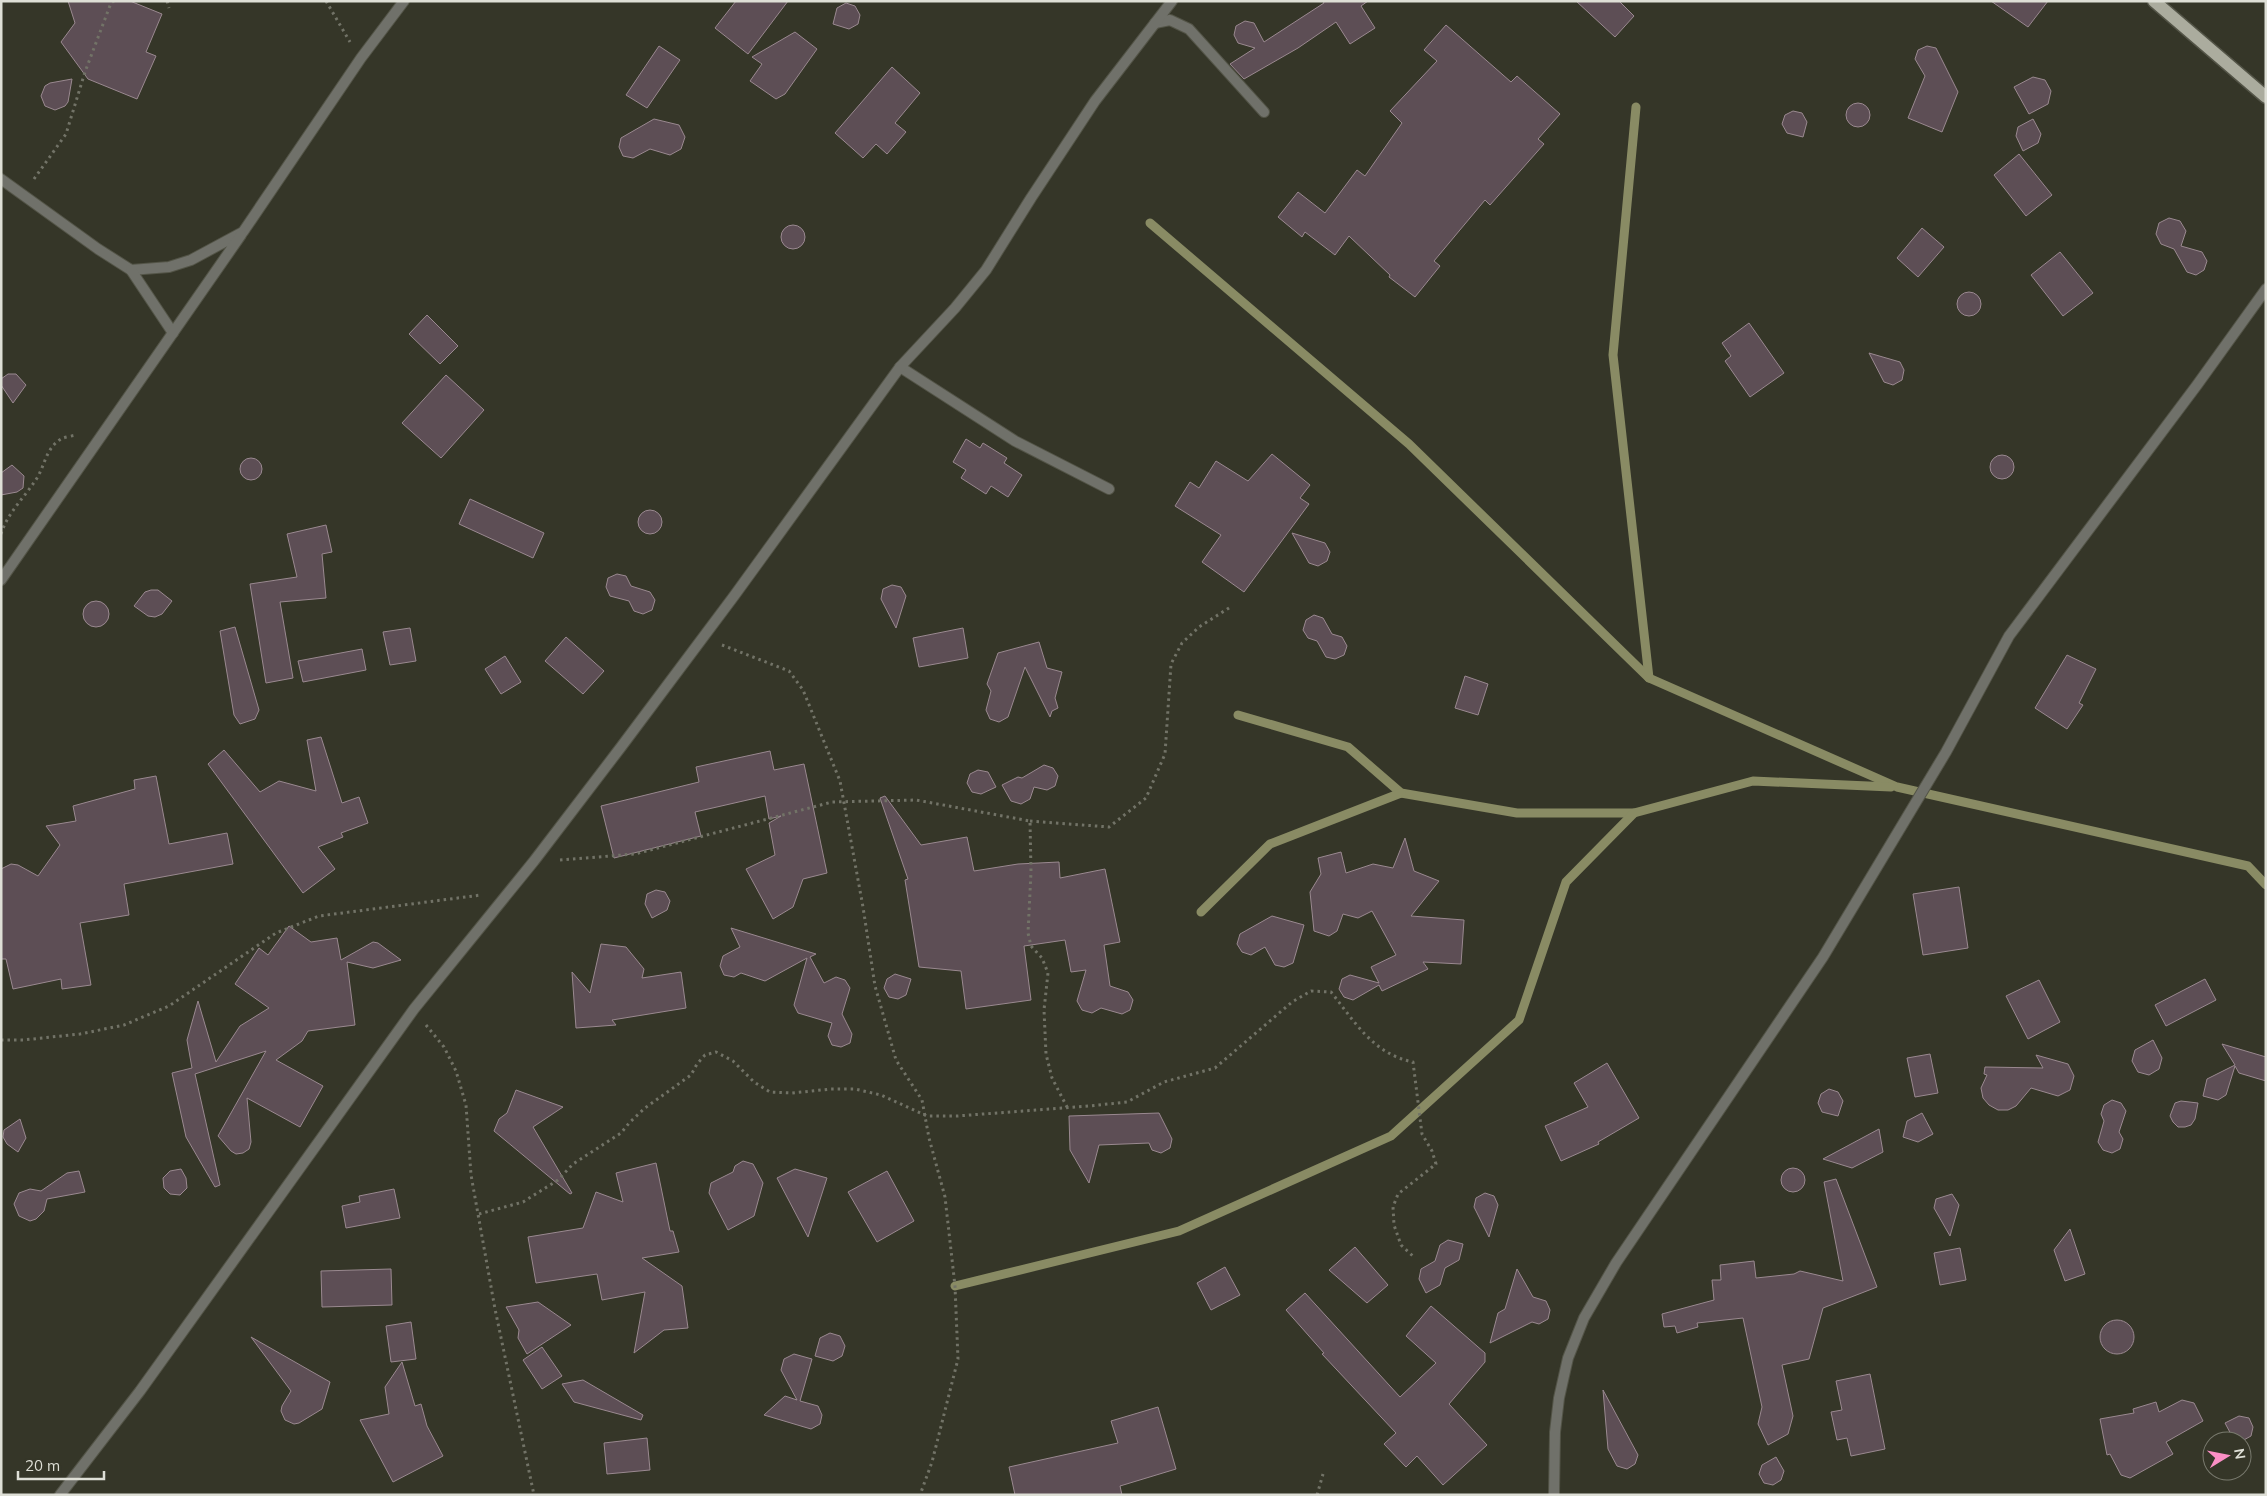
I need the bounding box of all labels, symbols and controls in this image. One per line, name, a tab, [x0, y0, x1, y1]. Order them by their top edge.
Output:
north arrow	[2202, 1431, 2252, 1481]
text: N	[2230, 1447, 2250, 1461]
scale bar	[18, 1448, 104, 1480]
text: 20 m	[25, 1456, 60, 1475]

